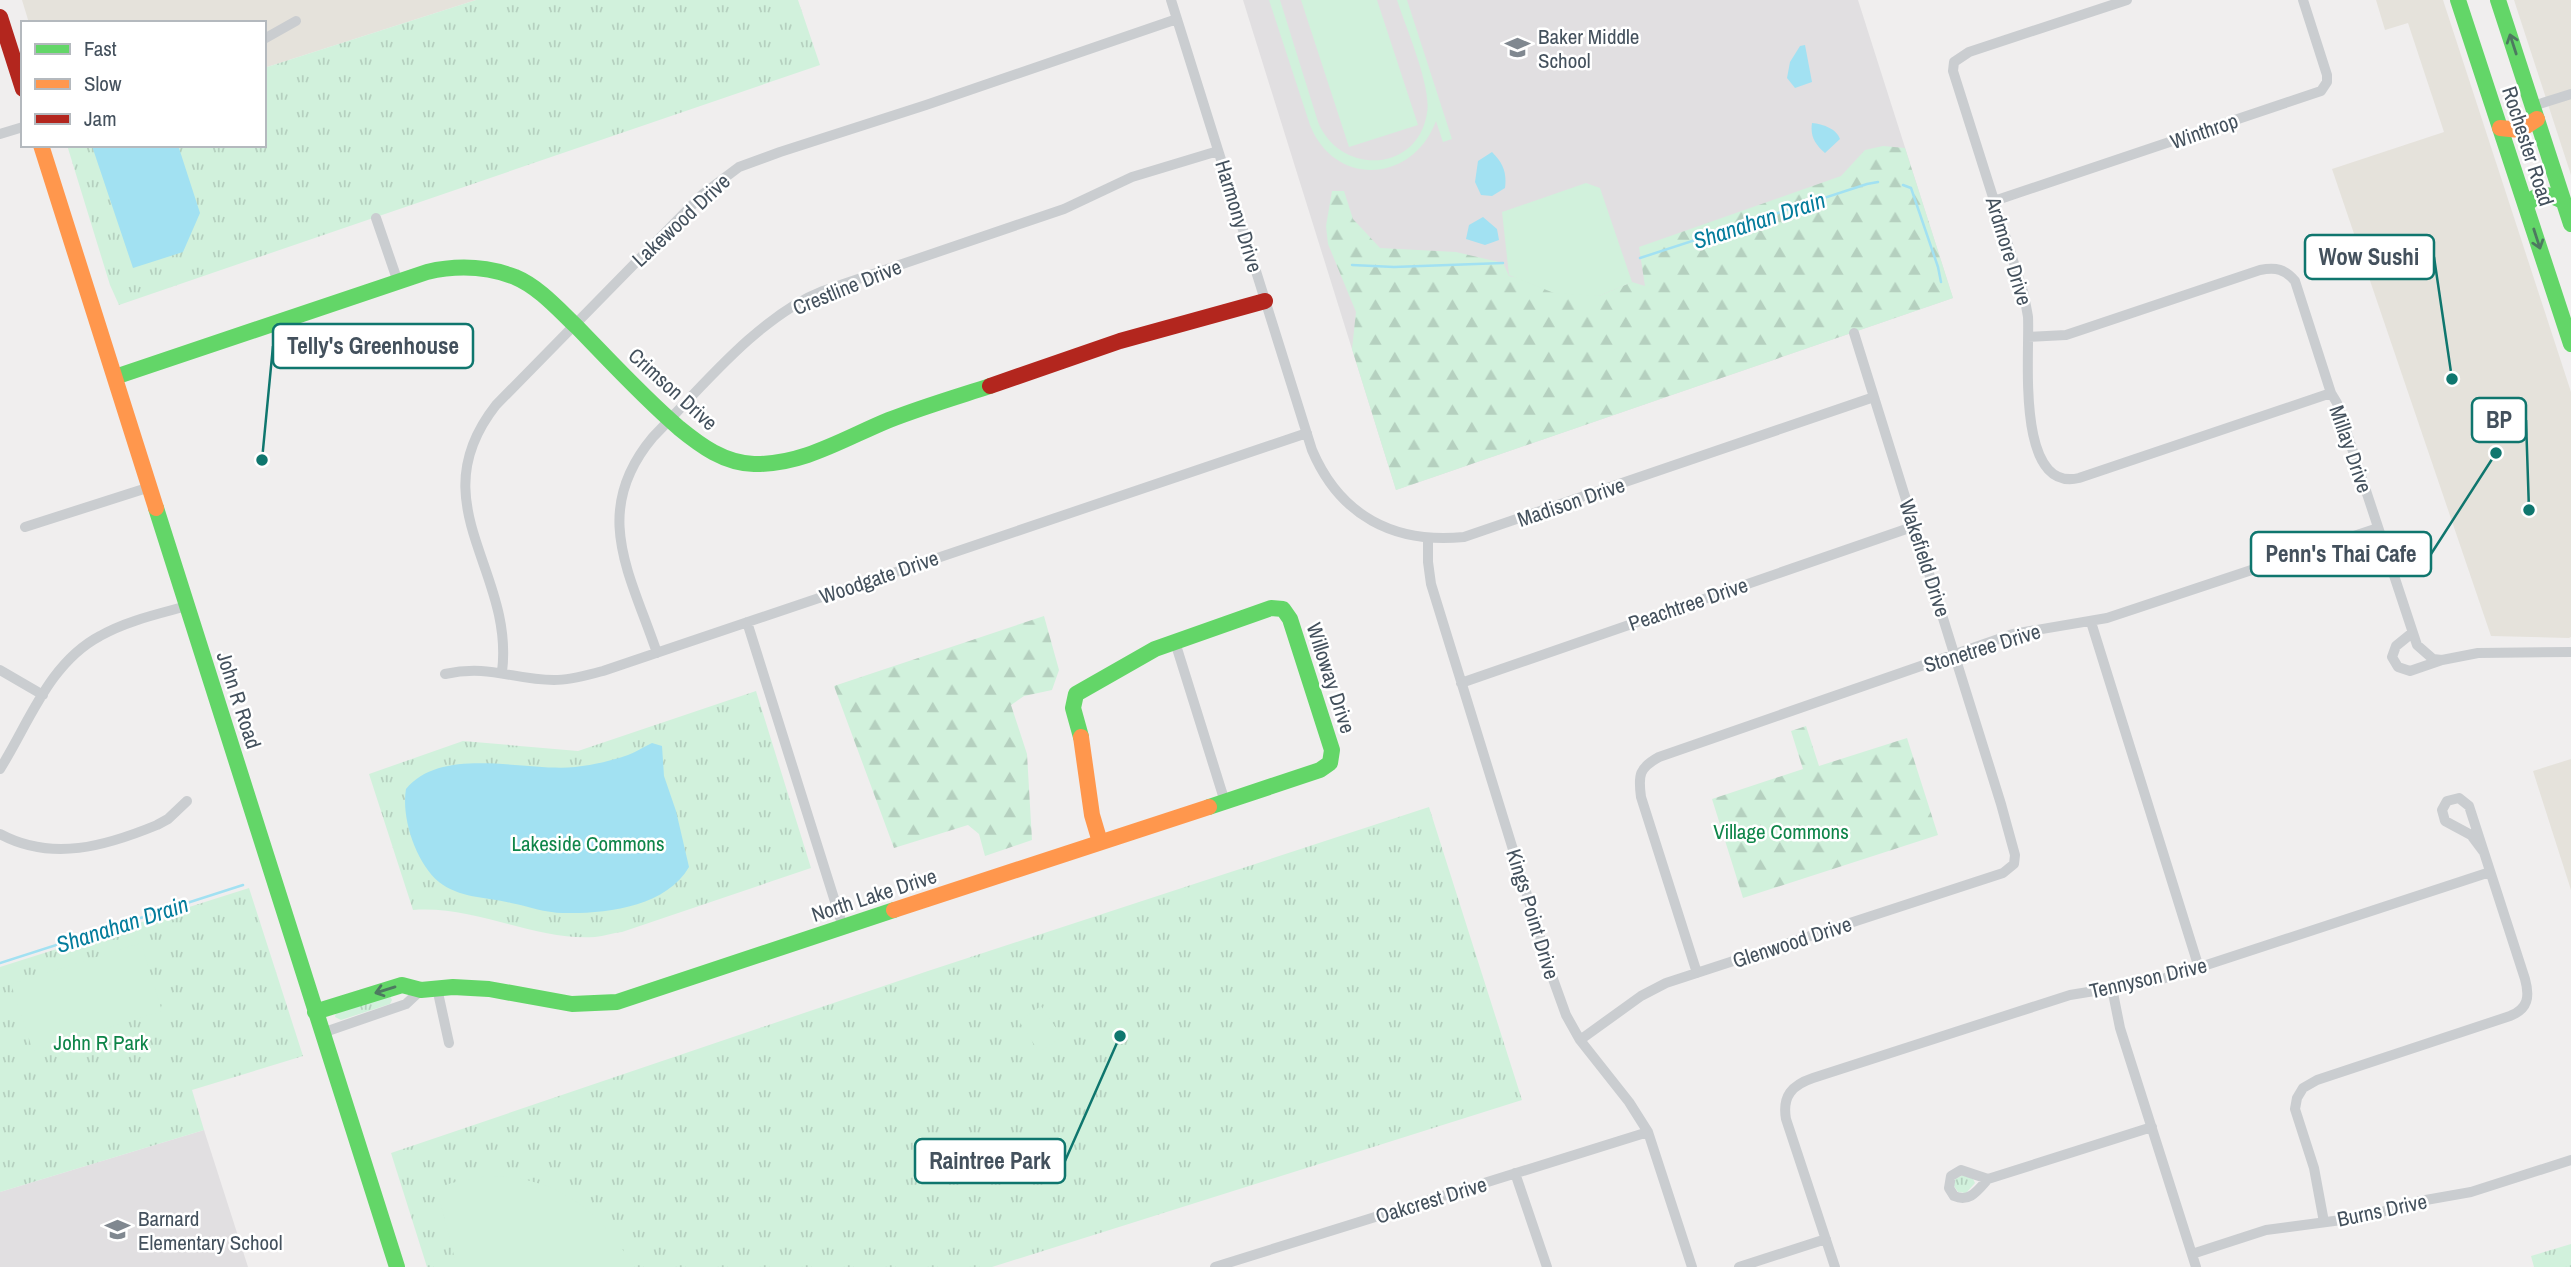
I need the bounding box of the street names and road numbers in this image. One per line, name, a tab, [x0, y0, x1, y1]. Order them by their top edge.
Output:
street label: Rochester Road	[2495, 82, 2561, 210]
street label: Winthrop	[2166, 106, 2242, 156]
street label: Harmony Drive	[1208, 156, 1270, 276]
street label: Lakewood Drive	[626, 167, 736, 273]
street label: Ardmore Drive	[1978, 192, 2039, 309]
street label: Crestline Drive	[788, 252, 906, 322]
street label: Crimson Drive	[622, 341, 724, 437]
street label: Millay Drive	[2322, 401, 2380, 497]
street label: Madison Drive	[1513, 470, 1629, 534]
street label: Wakefield Drive	[1892, 496, 1958, 620]
street label: Woodgate Drive	[816, 543, 942, 611]
street label: Peachtree Drive	[1624, 570, 1752, 638]
street label: Stonetree Drive	[1920, 617, 2044, 679]
street label: Willoway Drive	[1299, 619, 1363, 737]
street label: John R Road	[210, 648, 268, 752]
street label: Kings Point Drive	[1499, 845, 1567, 983]
street label: North Lake Drive	[808, 861, 940, 929]
street label: Glenwood Drive	[1729, 909, 1855, 975]
street label: Tennyson Drive	[2086, 950, 2210, 1006]
street label: Oakcrest Drive	[1372, 1169, 1490, 1231]
street label: Burns Drive	[2335, 1186, 2429, 1234]

